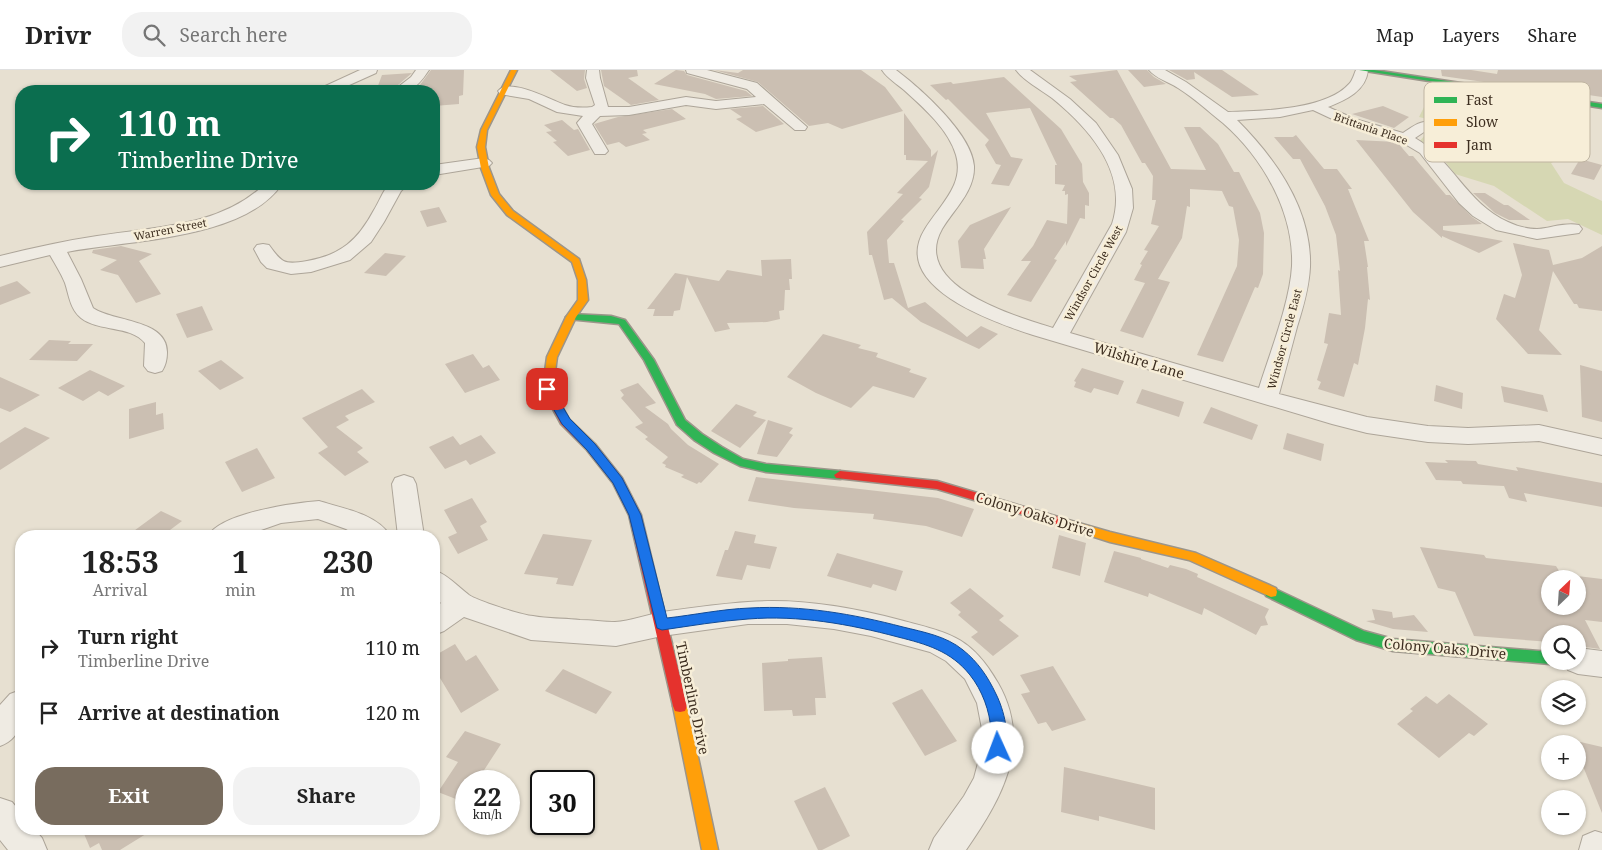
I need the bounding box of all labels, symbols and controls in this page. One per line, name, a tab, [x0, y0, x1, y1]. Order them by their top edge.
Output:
search box	[122, 12, 472, 57]
text: Drivr	[25, 18, 92, 51]
icon: search	[140, 21, 168, 49]
text: Search here	[180, 22, 287, 48]
text: Map	[1376, 23, 1414, 47]
text: Layers	[1442, 23, 1500, 47]
text: Share	[1528, 23, 1577, 47]
legend	[1424, 82, 1590, 162]
text: Fast	[1466, 90, 1493, 109]
text: 110 m	[118, 99, 221, 146]
icon: right	[35, 105, 100, 170]
street label: Brittania Place	[1332, 108, 1410, 148]
text: Slow	[1466, 112, 1499, 131]
text: Jam	[1465, 135, 1492, 154]
text: Timberline Drive	[118, 144, 298, 174]
street label: Warren Street	[132, 215, 208, 243]
street label: Windsor Circle West	[1061, 223, 1126, 323]
street label: Windsor Circle East	[1263, 287, 1305, 391]
street label: Wilshire Lane	[1091, 337, 1187, 383]
pin	[526, 368, 568, 410]
icon: arrive	[533, 375, 561, 403]
street label: Colony Oaks Drive	[974, 487, 1096, 541]
text: 18:53	[82, 541, 159, 582]
text: 1	[232, 541, 249, 582]
text: 230	[322, 541, 373, 582]
north arrow	[1541, 570, 1586, 615]
map controls	[1541, 570, 1586, 835]
text: Arrival	[93, 579, 147, 601]
text: min	[225, 579, 256, 601]
text: m	[340, 579, 355, 601]
text: Turn right	[78, 624, 178, 650]
button: search	[1541, 625, 1586, 670]
street label: Colony Oaks Drive	[1383, 633, 1507, 663]
icon: right	[35, 634, 63, 662]
text: 110 m	[365, 635, 420, 661]
street label: Timberline Drive	[672, 640, 714, 756]
text: Timberline Drive	[78, 650, 209, 672]
button: layers	[1541, 680, 1586, 725]
icon: arrive	[35, 699, 63, 727]
text: Arrive at destination	[78, 700, 280, 726]
text: 120 m	[365, 700, 420, 726]
position arrow	[971, 721, 1023, 773]
button: +	[1541, 735, 1586, 780]
button: Exit	[35, 767, 223, 825]
button: Share	[233, 767, 420, 825]
speed limit sign: 30	[530, 770, 595, 835]
text: 22	[473, 779, 502, 813]
button: −	[1541, 790, 1586, 835]
text: km/h	[473, 806, 502, 823]

